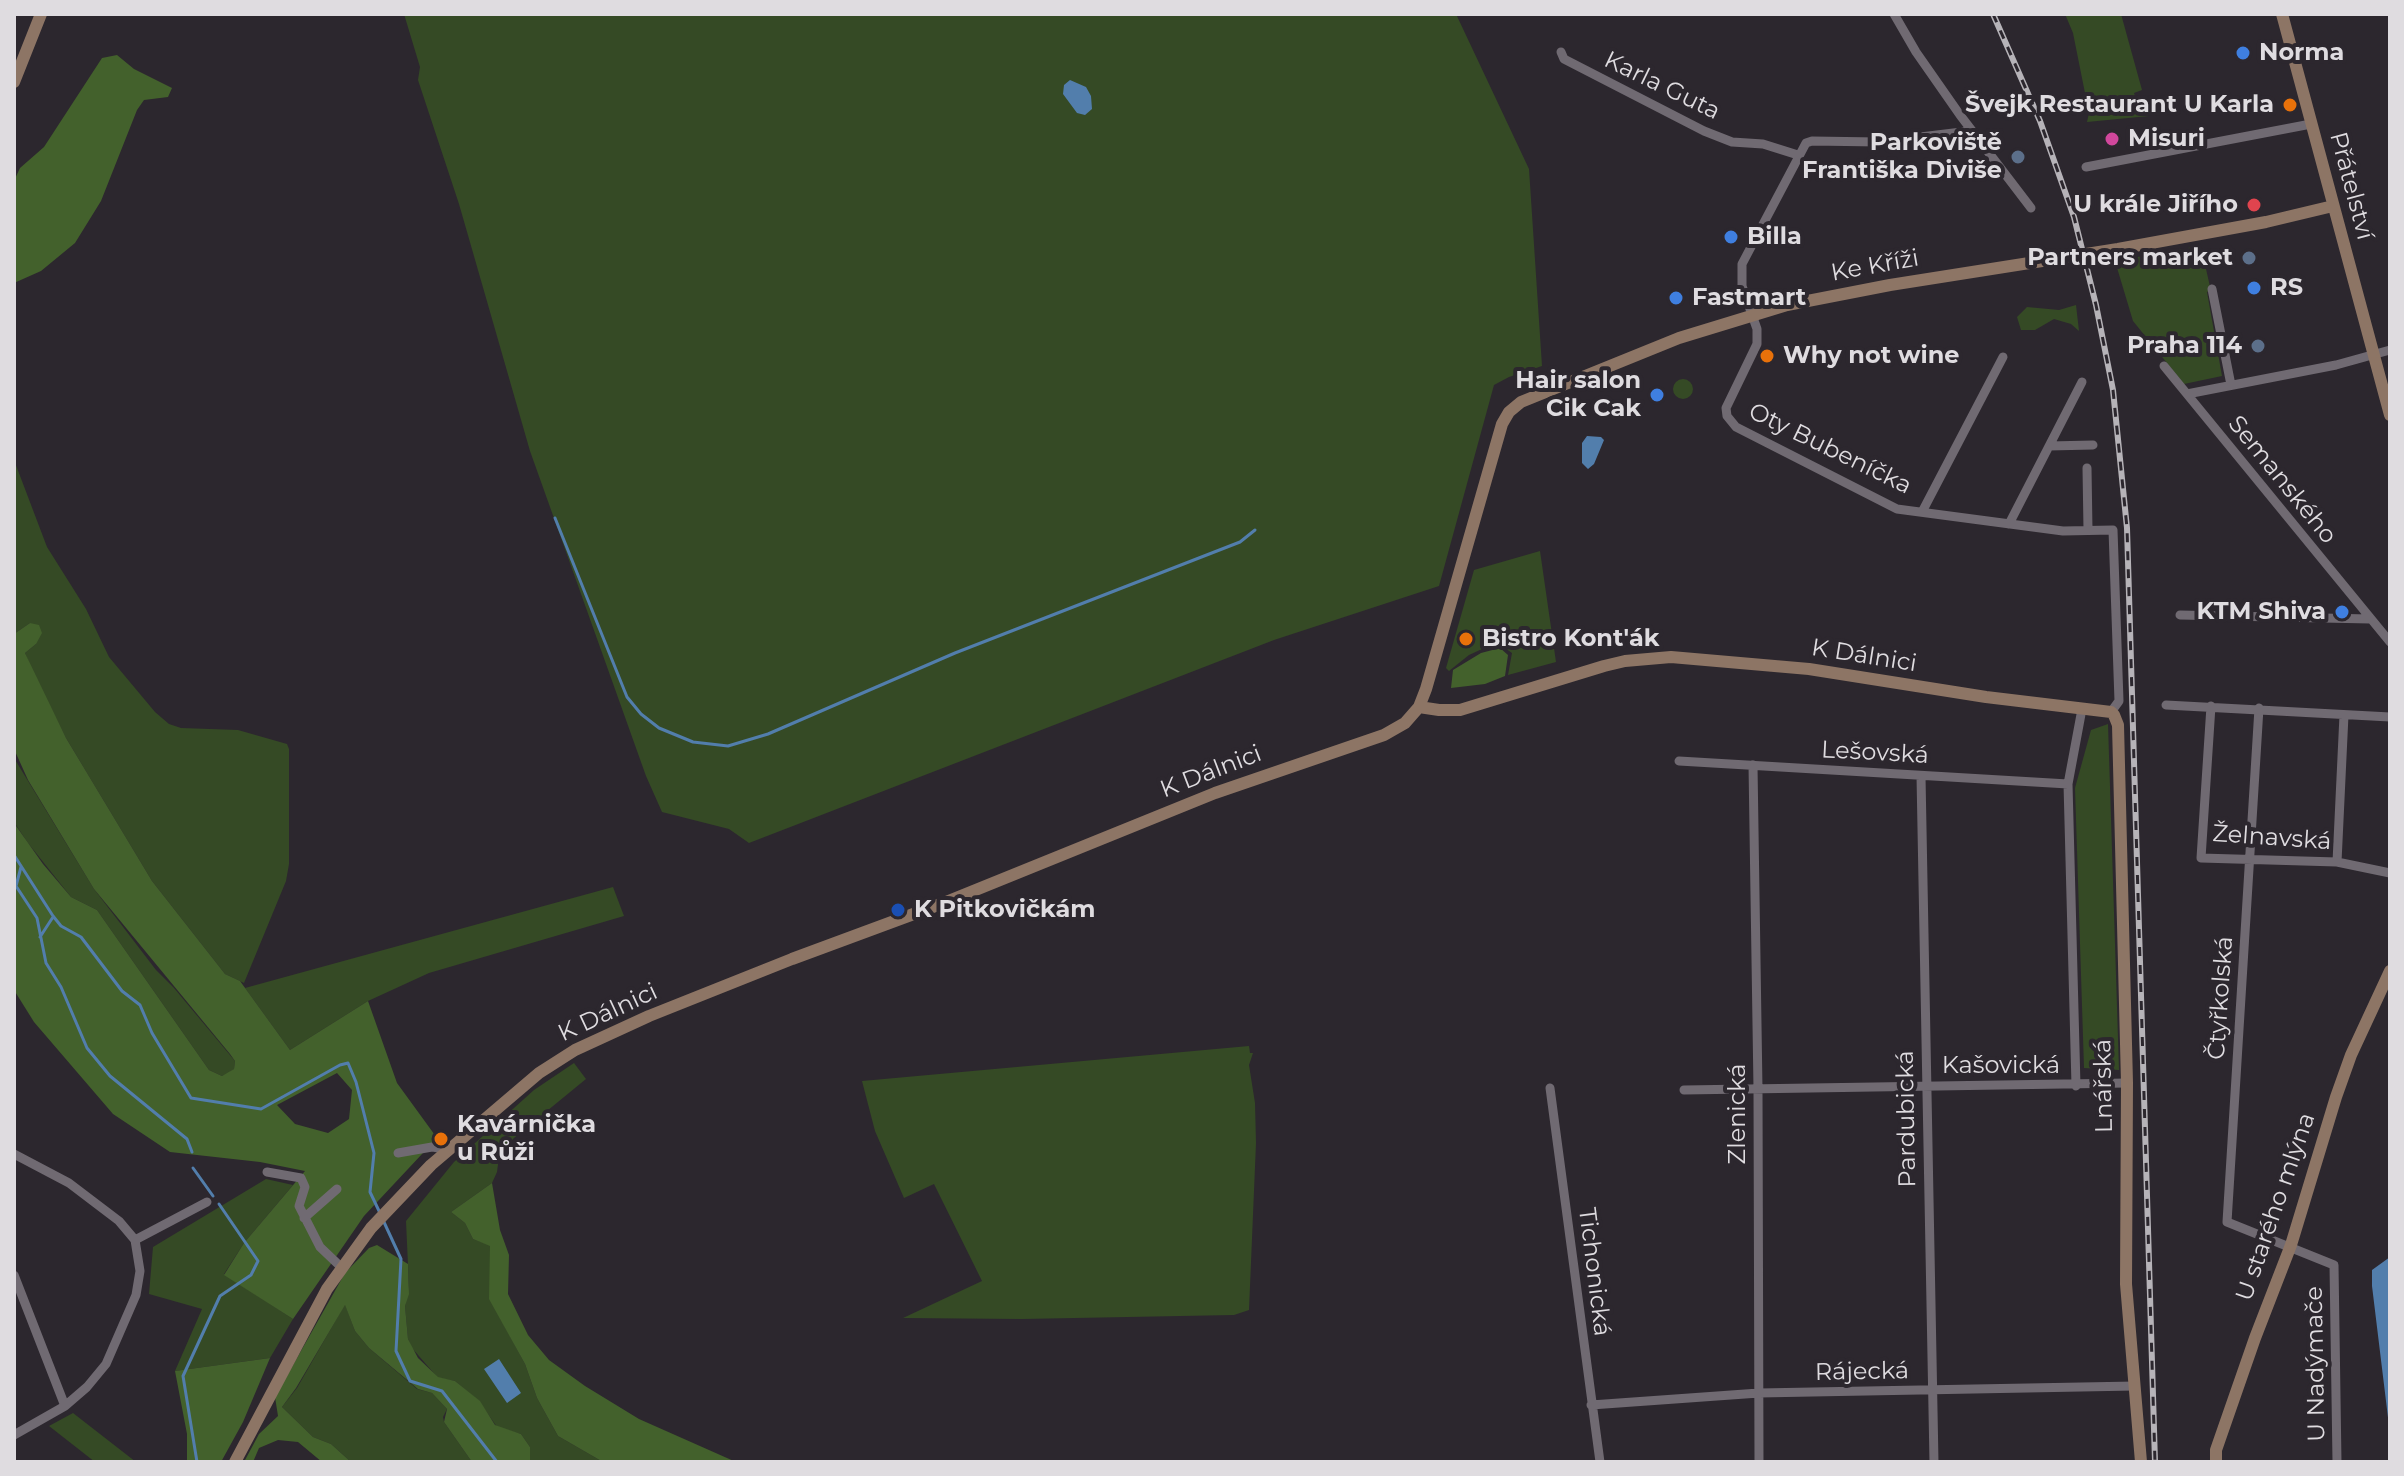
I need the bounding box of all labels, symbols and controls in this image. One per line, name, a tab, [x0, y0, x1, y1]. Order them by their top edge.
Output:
place label: Norma	[2259, 39, 2344, 67]
marker: Norma	[2234, 44, 2252, 62]
street label: Karla Guta	[1599, 46, 1725, 126]
place label: Švejk Restaurant U Karla	[1965, 91, 2274, 119]
marker: Švejk Restaurant U Karla	[2281, 96, 2299, 114]
place label: Misuri	[2128, 125, 2205, 153]
place label: Parkoviště Františka Diviše	[1802, 129, 2002, 185]
street label: Přátelství	[2323, 129, 2379, 243]
marker: Misuri	[2103, 130, 2121, 148]
marker: Parkoviště Františka Diviše	[2009, 148, 2027, 166]
place label: U krále Jiřího	[2073, 191, 2238, 219]
marker: U krále Jiřího	[2245, 196, 2263, 214]
place label: Billa	[1747, 223, 1802, 251]
marker: Billa	[1722, 228, 1740, 246]
street label: Ke Kříži	[1829, 244, 1921, 288]
place label: Partners market	[2027, 244, 2233, 272]
marker: Partners market	[2240, 249, 2258, 267]
place label: RS	[2270, 274, 2303, 302]
marker: RS	[2245, 279, 2263, 297]
place label: Fastmart	[1692, 284, 1806, 312]
marker: Fastmart	[1667, 289, 1685, 307]
place label: Praha 114	[2127, 332, 2242, 360]
marker: Praha 114	[2249, 337, 2267, 355]
place label: Why not wine	[1783, 342, 1959, 370]
marker: Why not wine	[1758, 347, 1776, 365]
place label: Hair salon Cik Cak	[1515, 367, 1641, 423]
marker: Hair salon Cik Cak	[1648, 386, 1666, 404]
street label: Oty Bubeníčka	[1744, 397, 1916, 501]
street label: Semanského	[2222, 410, 2342, 550]
place label: KTM Shiva	[2197, 598, 2326, 626]
marker: KTM Shiva	[2333, 603, 2351, 621]
place label: Bistro Kont'ák	[1482, 625, 1659, 653]
marker: Bistro Kont'ák	[1457, 630, 1475, 648]
street label: K Dálnici	[1809, 633, 1919, 679]
street label: Lešovská	[1820, 736, 1930, 770]
street label: K Dálnici	[1156, 740, 1266, 804]
street label: Želnavská	[2212, 819, 2332, 857]
place label: K Pitkovičkám	[914, 896, 1095, 924]
marker: K Pitkovičkám	[889, 901, 907, 919]
street label: Čtyřkolská	[2202, 935, 2240, 1061]
street label: K Dálnici	[554, 977, 662, 1049]
street label: Lnářská	[2089, 1039, 2119, 1133]
street label: Pardubická	[1891, 1050, 1923, 1188]
street label: Kašovická	[1942, 1052, 2060, 1080]
street label: Zlenická	[1724, 1064, 1752, 1164]
street label: U starého mlýna	[2230, 1109, 2322, 1305]
place label: Kavárnička u Růži	[457, 1111, 596, 1167]
marker: Kavárnička u Růži	[432, 1130, 450, 1148]
street label: Tichonická	[1572, 1206, 1616, 1338]
street label: U Nadýmače	[2300, 1286, 2332, 1442]
street label: Rájecká	[1815, 1357, 1909, 1387]

